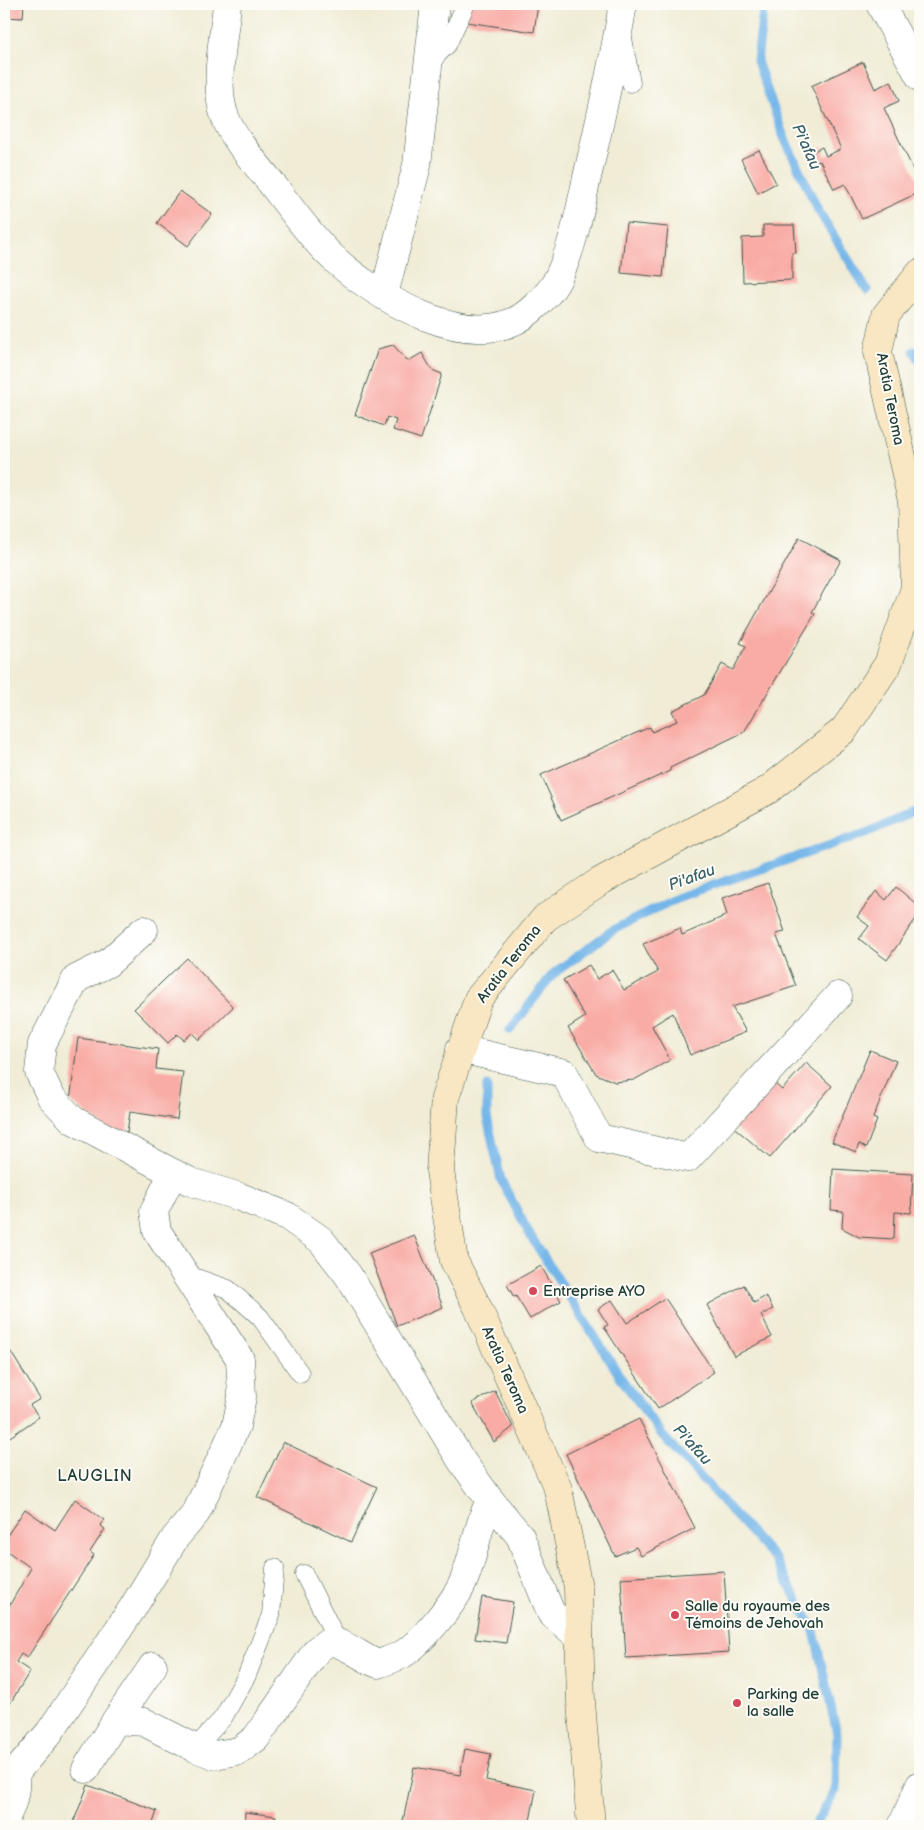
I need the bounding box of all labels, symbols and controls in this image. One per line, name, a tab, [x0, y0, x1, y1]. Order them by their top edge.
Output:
water label: Pi'afau	[787, 121, 825, 173]
street label: Aratia Teroma	[872, 351, 908, 447]
water label: Pi'afau	[666, 861, 718, 895]
street label: Aratia Teroma	[473, 921, 545, 1007]
place label: Entreprise AYO	[543, 1282, 645, 1301]
marker: Entreprise AYO	[527, 1285, 539, 1297]
street label: Aratia Teroma	[477, 1323, 533, 1417]
water label: Pi'afau	[669, 1421, 715, 1469]
district label: LAUGLIN	[57, 1467, 133, 1486]
place label: Salle du royaume des Témoins de Jehovah	[685, 1597, 831, 1633]
marker: Salle du royaume des Témoins de Jehovah	[669, 1609, 681, 1621]
place label: Parking de la salle	[747, 1685, 819, 1721]
marker: Parking de la salle	[731, 1697, 743, 1709]

